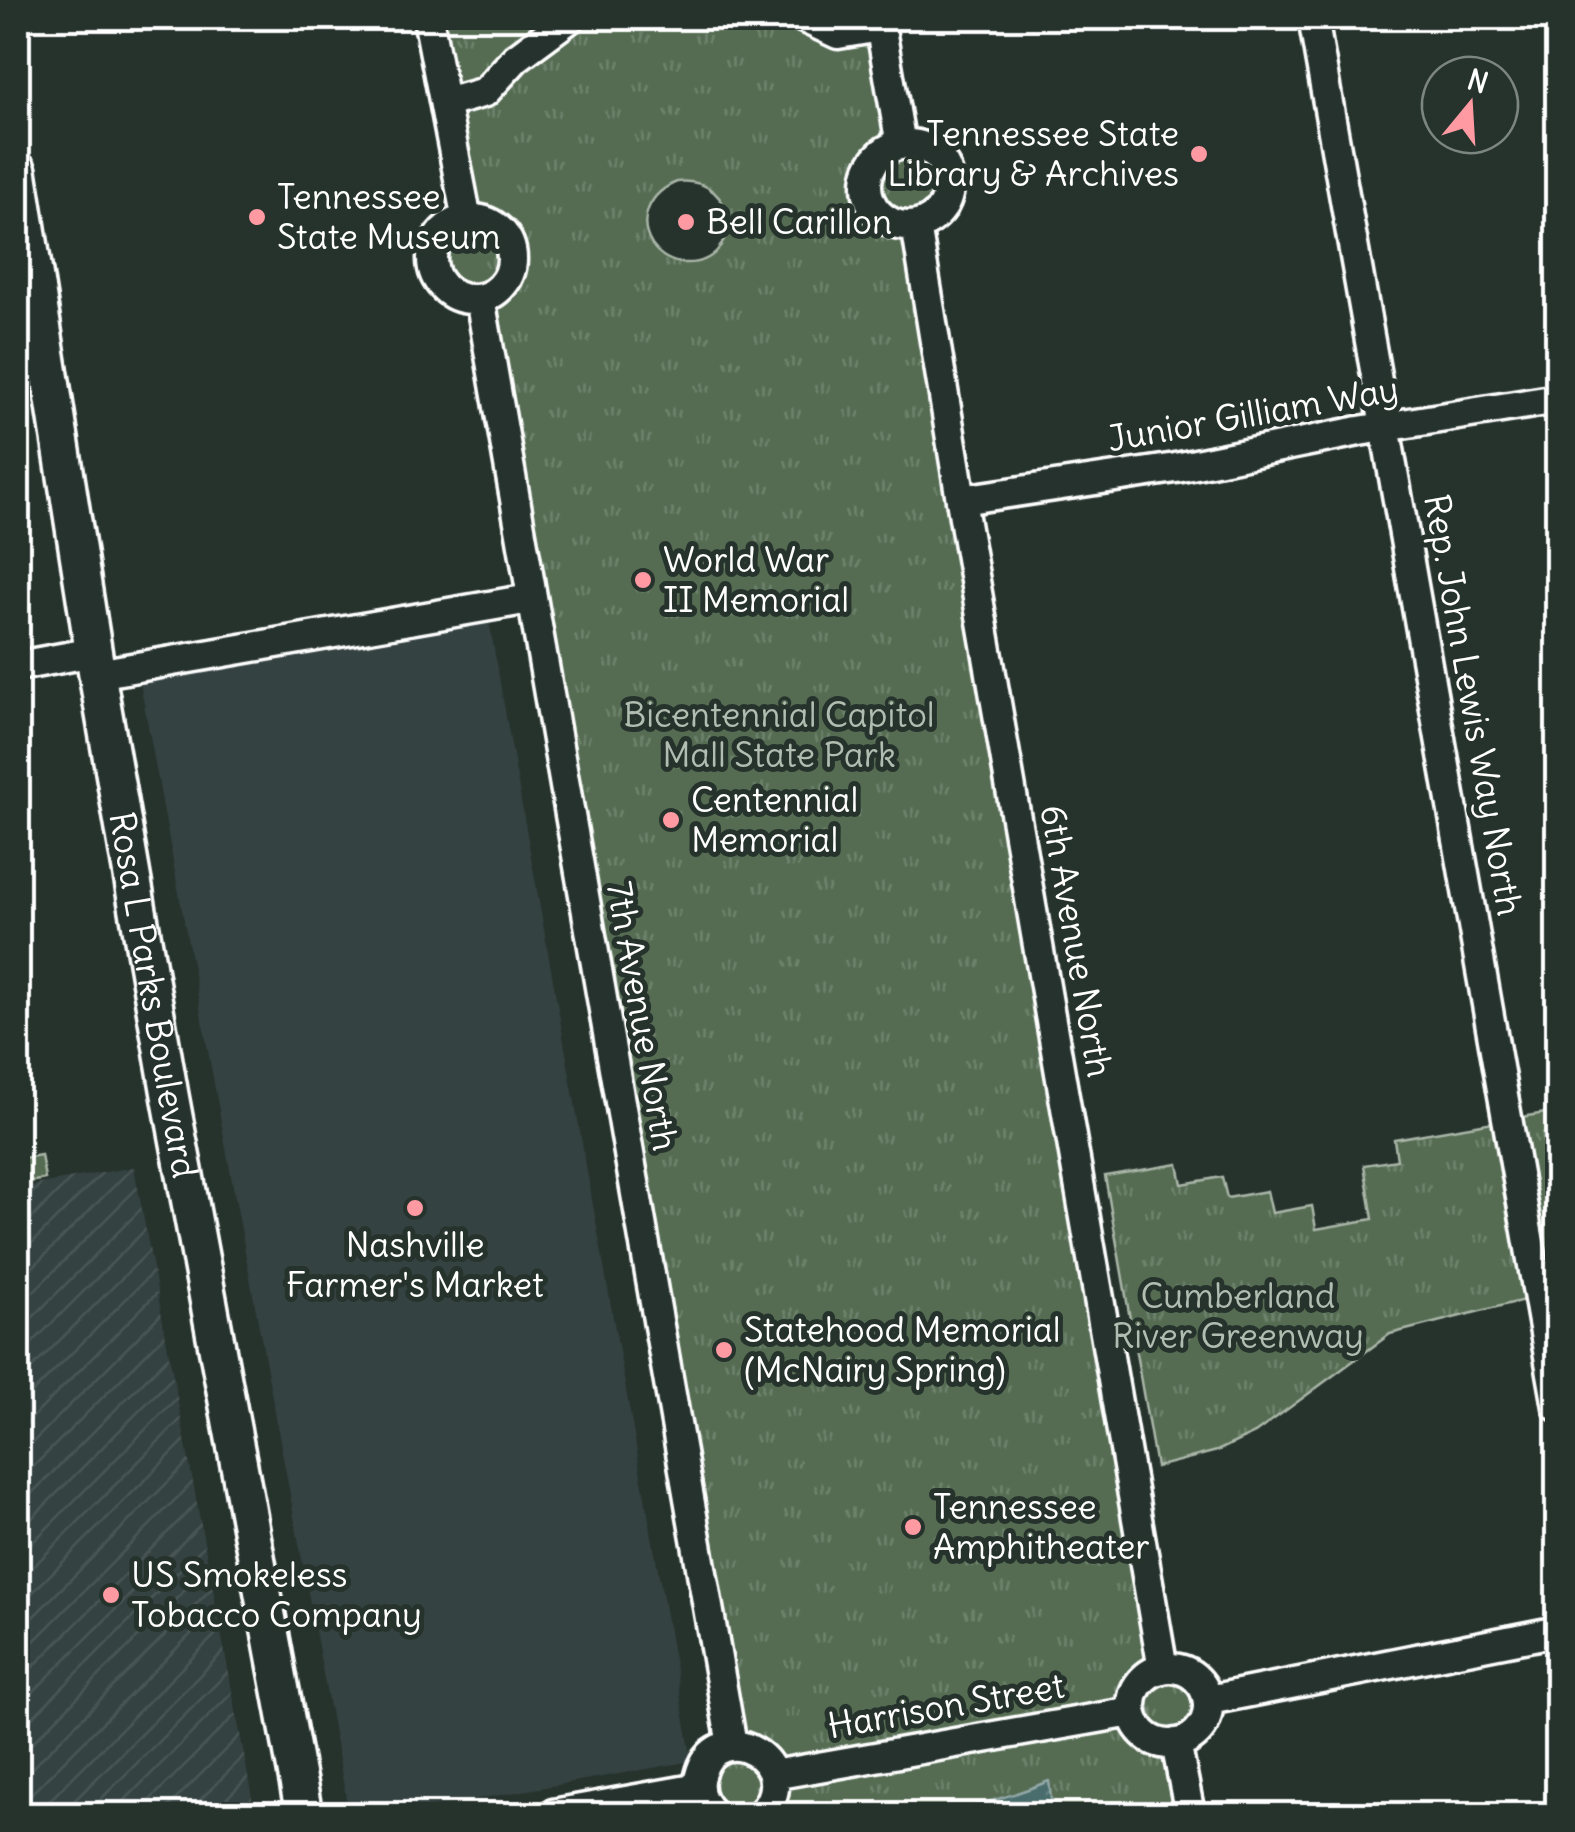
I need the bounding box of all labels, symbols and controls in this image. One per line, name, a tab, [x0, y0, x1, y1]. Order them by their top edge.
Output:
north arrow	[1420, 55, 1520, 155]
text: N	[1463, 61, 1492, 101]
place label: Tennessee State Library & Archives	[887, 111, 1179, 195]
marker: Tennessee State Library & Archives	[1188, 143, 1210, 165]
place label: Tennessee State Museum	[277, 174, 501, 258]
place label: Bell Carillon	[706, 199, 892, 243]
marker: Tennessee State Museum	[246, 206, 268, 228]
marker: Bell Carillon	[675, 211, 697, 233]
street label: Junior Gilliam Way	[1104, 366, 1402, 460]
street label: Rep. John Lewis Way North	[1415, 491, 1533, 919]
place label: World War II Memorial	[663, 537, 849, 621]
marker: World War II Memorial	[632, 569, 654, 591]
park label: Bicentennial Capitol Mall State Park	[623, 692, 935, 776]
place label: Centennial Memorial	[691, 777, 858, 861]
street label: 6th Avenue North	[1031, 801, 1123, 1081]
street label: Rosa L Parks Boulevard	[100, 808, 208, 1181]
marker: Centennial Memorial	[660, 809, 682, 831]
street label: 7th Avenue North	[598, 878, 688, 1154]
marker: Nashville Farmer's Market	[404, 1197, 426, 1219]
place label: Nashville Farmer's Market	[286, 1222, 544, 1306]
park label: Cumberland River Greenway	[1112, 1273, 1364, 1357]
place label: Statehood Memorial (McNairy Spring)	[744, 1307, 1061, 1391]
marker: Statehood Memorial (McNairy Spring)	[713, 1339, 735, 1361]
place label: Tennessee Amphitheater	[933, 1484, 1150, 1568]
marker: Tennessee Amphitheater	[902, 1516, 924, 1538]
place label: US Smokeless Tobacco Company	[131, 1552, 422, 1636]
marker: US Smokeless Tobacco Company	[100, 1584, 122, 1606]
street label: Harrison Street	[824, 1663, 1068, 1747]

